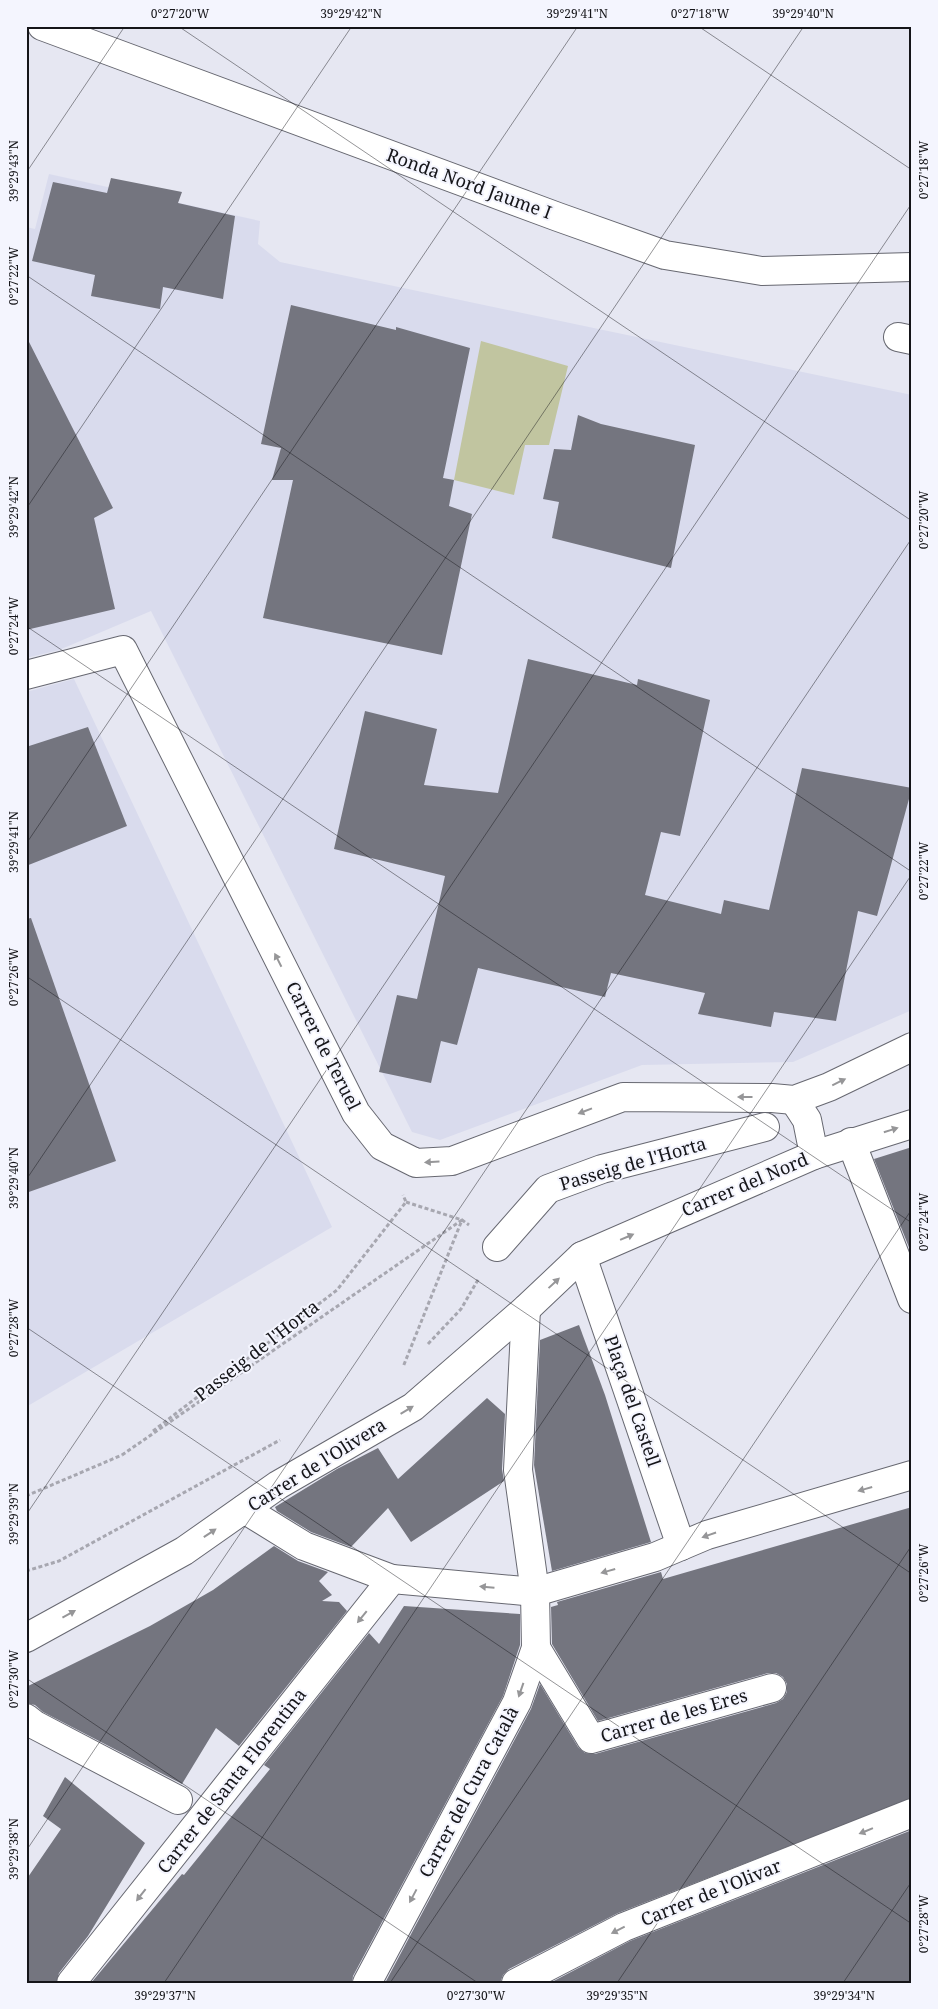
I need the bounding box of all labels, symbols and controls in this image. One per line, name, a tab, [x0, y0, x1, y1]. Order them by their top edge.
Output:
text: 0°27'20"W	[151, 5, 210, 22]
text: 39°29'42"N	[320, 5, 382, 22]
text: 39°29'41"N	[546, 5, 608, 22]
text: 0°27'18"W	[671, 5, 730, 22]
text: 39°29'40"N	[772, 5, 834, 22]
text: 39°29'43"N	[5, 140, 22, 202]
text: 0°27'18"W	[915, 140, 932, 199]
street label: Ronda Nord Jaume I	[384, 142, 555, 224]
text: 0°27'22"W	[5, 246, 22, 305]
text: 39°29'42"N	[5, 476, 22, 538]
text: 0°27'20"W	[915, 490, 932, 549]
text: 0°27'24"W	[5, 596, 22, 655]
text: 39°29'41"N	[5, 811, 22, 873]
text: 0°27'22"W	[915, 841, 932, 900]
text: 0°27'26"W	[5, 947, 22, 1006]
one-way arrow	[274, 952, 282, 967]
street label: Carrer de Teruel	[281, 977, 367, 1114]
one-way arrow	[832, 1078, 846, 1086]
one-way arrow	[737, 1093, 753, 1101]
one-way arrow	[577, 1107, 592, 1115]
one-way arrow	[884, 1125, 899, 1133]
street label: Passeig de l'Horta	[557, 1131, 709, 1195]
text: 39°29'40"N	[5, 1147, 22, 1209]
street label: Carrer del Nord	[678, 1147, 812, 1222]
one-way arrow	[423, 1158, 439, 1166]
text: 0°27'24"W	[915, 1192, 932, 1251]
one-way arrow	[620, 1232, 634, 1240]
one-way arrow	[548, 1277, 560, 1289]
street label: Passeig de l'Horta	[189, 1294, 323, 1406]
text: 0°27'28"W	[5, 1298, 22, 1357]
street label: Plaça del Castell	[599, 1332, 667, 1470]
one-way arrow	[400, 1406, 413, 1415]
street label: Carrer de l'Olivera	[243, 1412, 390, 1516]
text: 39°29'39"N	[5, 1483, 22, 1545]
one-way arrow	[857, 1486, 872, 1494]
one-way arrow	[203, 1528, 216, 1538]
one-way arrow	[701, 1531, 716, 1539]
text: 0°27'26"W	[915, 1543, 932, 1602]
one-way arrow	[600, 1567, 615, 1575]
one-way arrow	[478, 1583, 494, 1591]
one-way arrow	[62, 1610, 76, 1619]
one-way arrow	[356, 1610, 367, 1623]
text: 0°27'30"W	[5, 1649, 22, 1708]
street label: Carrer de Santa Florentina	[151, 1683, 311, 1878]
one-way arrow	[517, 1683, 524, 1698]
street label: Carrer de les Eres	[597, 1683, 750, 1747]
street label: Carrer del Cura Català	[413, 1702, 523, 1881]
text: 39°29'38"N	[5, 1818, 22, 1880]
one-way arrow	[859, 1828, 874, 1835]
street label: Carrer de l'Olivar	[637, 1853, 785, 1931]
one-way arrow	[135, 1888, 146, 1901]
one-way arrow	[409, 1889, 417, 1904]
text: 0°27'28"W	[915, 1894, 932, 1953]
one-way arrow	[611, 1927, 625, 1935]
text: 39°29'37"N	[134, 1987, 196, 2004]
text: 0°27'30"W	[447, 1987, 506, 2004]
text: 39°29'35"N	[586, 1987, 648, 2004]
text: 39°29'34"N	[813, 1987, 875, 2004]

